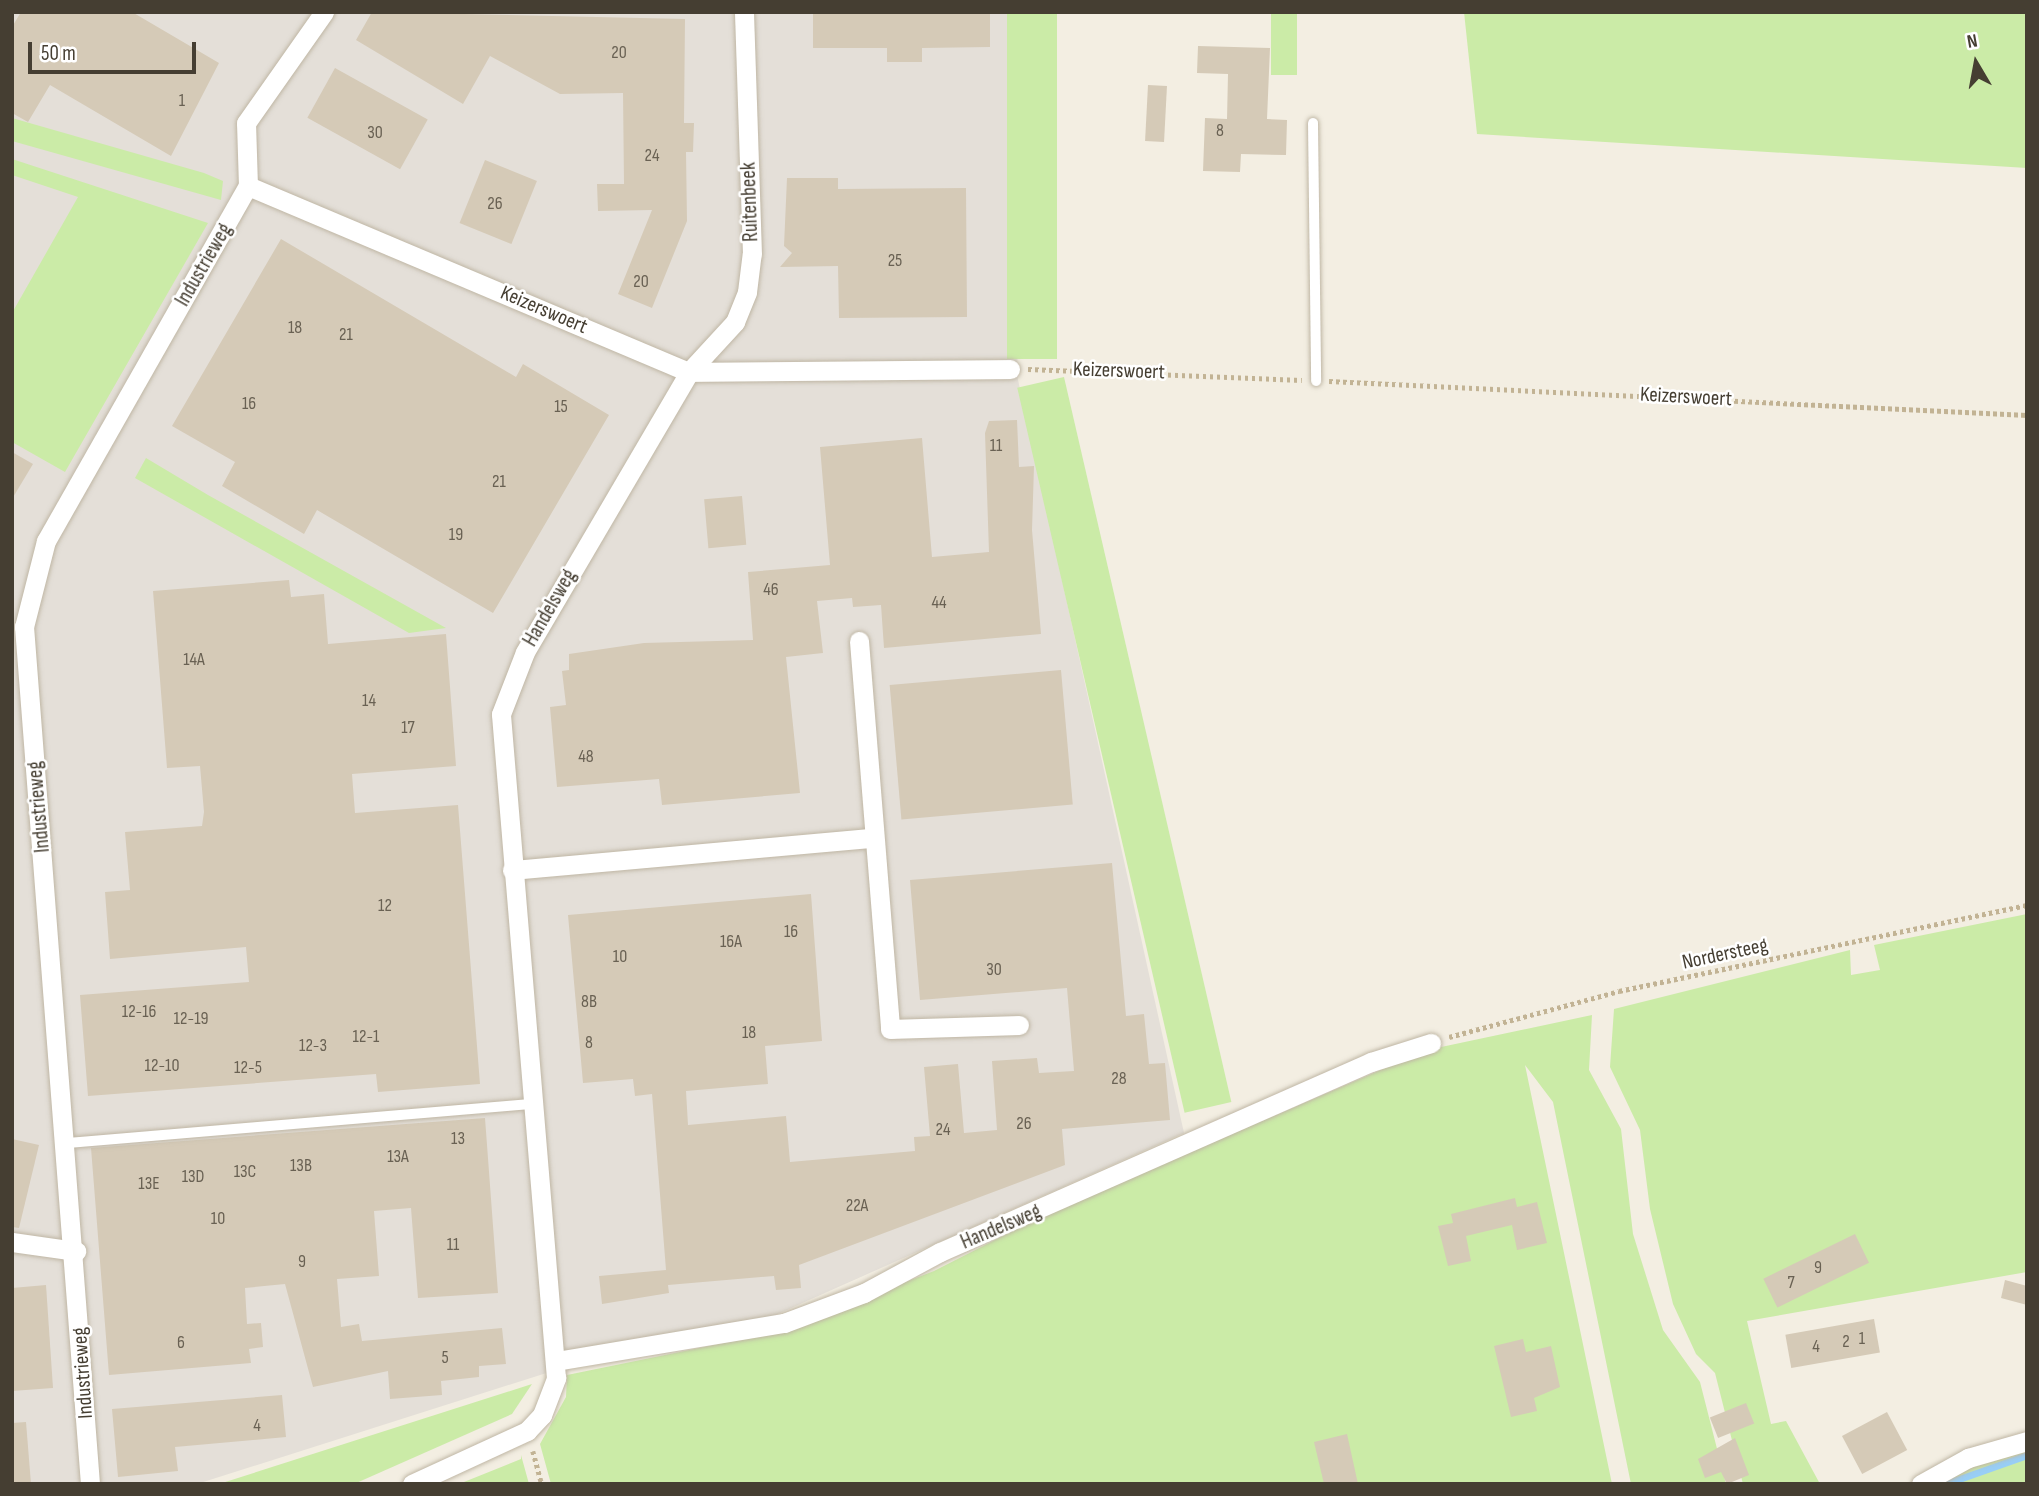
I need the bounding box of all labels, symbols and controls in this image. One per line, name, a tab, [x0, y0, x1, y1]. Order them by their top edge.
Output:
scale bar	[32, 28, 200, 72]
north arrow	[1941, 28, 2011, 98]
text: N	[1965, 30, 1979, 54]
text: 50 m	[41, 41, 76, 66]
house number: 20	[611, 42, 627, 64]
house number: 1	[179, 90, 185, 112]
house number: 8	[1216, 120, 1224, 142]
house number: 30	[367, 122, 383, 144]
house number: 24	[645, 145, 659, 167]
street label: Ruitenbeek	[736, 162, 764, 242]
house number: 26	[487, 193, 503, 215]
street label: Industrieweg	[170, 219, 238, 311]
house number: 25	[888, 250, 902, 272]
house number: 20	[633, 271, 649, 293]
street label: Keizerswoert	[497, 280, 591, 340]
house number: 18	[288, 317, 302, 339]
house number: 21	[339, 324, 353, 346]
street label: Keizerswoert	[1073, 357, 1165, 385]
street label: Keizerswoert	[1639, 382, 1733, 412]
house number: 16	[242, 393, 256, 415]
house number: 15	[554, 396, 568, 418]
house number: 11	[990, 435, 1002, 457]
house number: 21	[492, 471, 506, 493]
house number: 19	[449, 524, 463, 546]
street label: Handelsweg	[518, 565, 582, 651]
house number: 46	[763, 579, 779, 601]
house number: 44	[931, 592, 947, 614]
house number: 14A	[183, 649, 205, 671]
house number: 14	[362, 690, 376, 712]
house number: 17	[401, 717, 415, 739]
house number: 48	[578, 746, 594, 768]
street label: Industrieweg	[22, 760, 56, 854]
house number: 12	[378, 895, 392, 917]
house number: 16	[784, 921, 798, 943]
house number: 16A	[720, 931, 742, 953]
street label: Nordersteeg	[1680, 933, 1770, 975]
house number: 10	[613, 946, 627, 968]
house number: 30	[986, 959, 1002, 981]
house number: 8B	[581, 991, 597, 1013]
house number: 12-16	[122, 1001, 156, 1023]
house number: 12-19	[174, 1008, 208, 1030]
house number: 18	[742, 1022, 756, 1044]
house number: 12-1	[353, 1026, 379, 1048]
house number: 8	[585, 1032, 593, 1054]
house number: 12-3	[299, 1035, 327, 1057]
house number: 12-10	[145, 1055, 179, 1077]
house number: 12-5	[234, 1057, 262, 1079]
house number: 28	[1111, 1068, 1127, 1090]
house number: 26	[1016, 1113, 1032, 1135]
house number: 24	[936, 1119, 950, 1141]
house number: 13	[451, 1128, 465, 1150]
house number: 13A	[387, 1146, 409, 1168]
house number: 13B	[290, 1155, 312, 1177]
house number: 13C	[234, 1161, 256, 1183]
house number: 13D	[182, 1166, 204, 1188]
house number: 13E	[138, 1173, 160, 1195]
house number: 22A	[846, 1195, 868, 1217]
street label: Handelsweg	[957, 1199, 1045, 1255]
house number: 10	[211, 1208, 225, 1230]
house number: 11	[447, 1234, 459, 1256]
house number: 9	[298, 1251, 306, 1273]
house number: 9	[1814, 1257, 1822, 1279]
house number: 7	[1787, 1272, 1795, 1294]
street label: Industrieweg	[67, 1326, 99, 1420]
house number: 1	[1859, 1328, 1865, 1350]
house number: 2	[1842, 1331, 1850, 1353]
house number: 6	[177, 1332, 185, 1354]
house number: 4	[1812, 1336, 1820, 1358]
house number: 5	[441, 1347, 449, 1369]
house number: 4	[253, 1415, 261, 1437]

